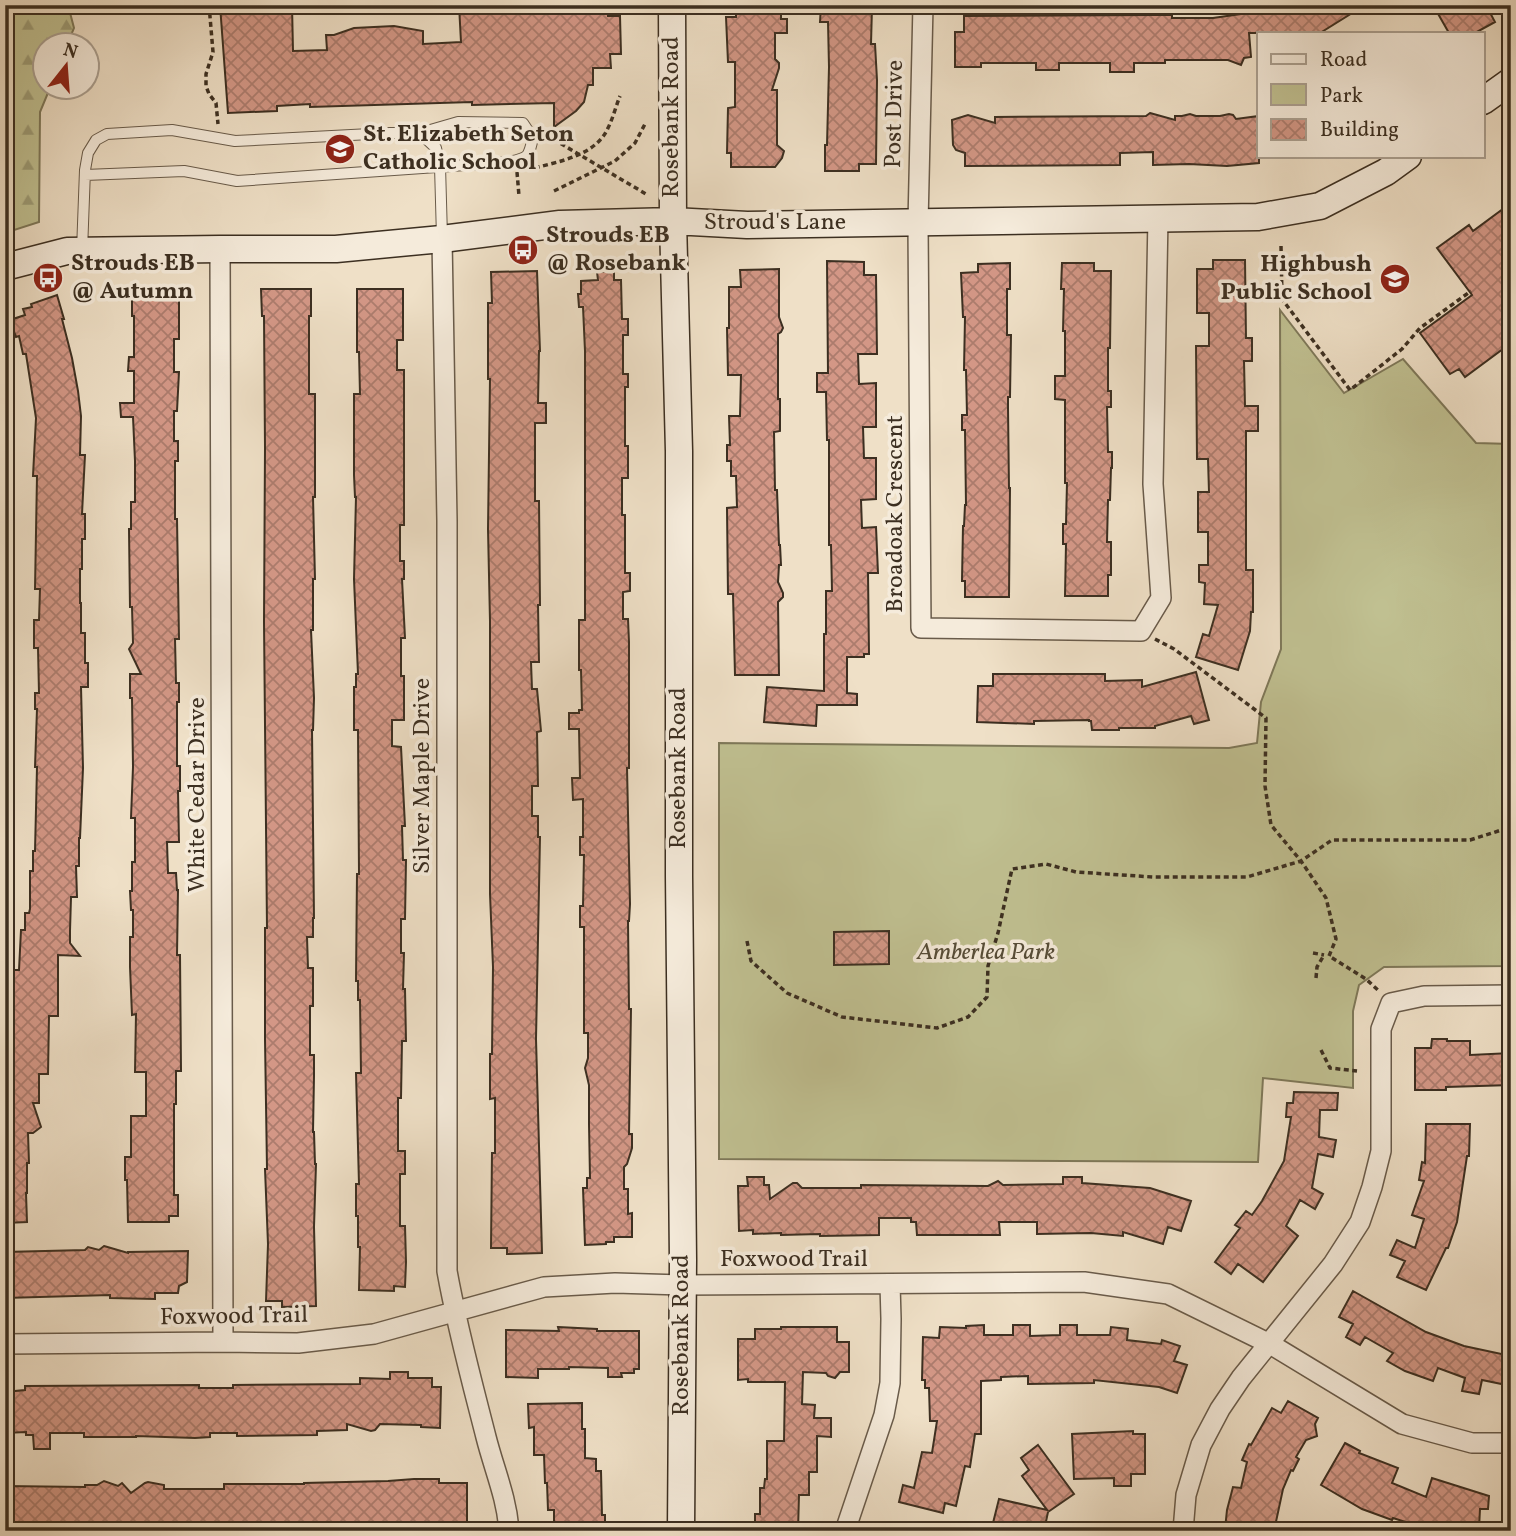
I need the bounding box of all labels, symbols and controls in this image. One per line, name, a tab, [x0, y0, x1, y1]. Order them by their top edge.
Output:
north arrow	[32, 32, 102, 102]
legend	[1257, 32, 1484, 158]
street label: Rosebank Road	[655, 36, 689, 198]
text: N	[60, 37, 81, 66]
text: Road	[1320, 46, 1367, 75]
street label: Post Drive	[877, 60, 913, 168]
text: Park	[1320, 82, 1363, 111]
text: Building	[1320, 116, 1399, 145]
place label: St. Elizabeth Seton Catholic School	[363, 118, 574, 180]
school or university icon: St. Elizabeth Seton Catholic School	[323, 132, 357, 166]
street label: Stroud's Lane	[704, 206, 846, 240]
place label: Strouds EB @ Rosebank	[546, 219, 687, 281]
bus stop icon: Strouds EB @ Rosebank	[506, 233, 540, 267]
place label: Strouds EB @ Autumn	[71, 247, 195, 309]
place label: Highbush Public School	[1220, 248, 1372, 310]
bus stop icon: Strouds EB @ Autumn	[31, 261, 65, 295]
school or university icon: Highbush Public School	[1378, 262, 1412, 296]
street label: Broadoak Crescent	[879, 415, 913, 613]
street label: Silver Maple Drive	[406, 678, 440, 874]
street label: Rosebank Road	[662, 687, 696, 849]
street label: White Cedar Drive	[181, 697, 215, 893]
park label: Amberlea Park	[916, 936, 1055, 970]
street label: Foxwood Trail	[720, 1243, 868, 1277]
street label: Rosebank Road	[665, 1254, 699, 1416]
street label: Foxwood Trail	[160, 1299, 308, 1335]

